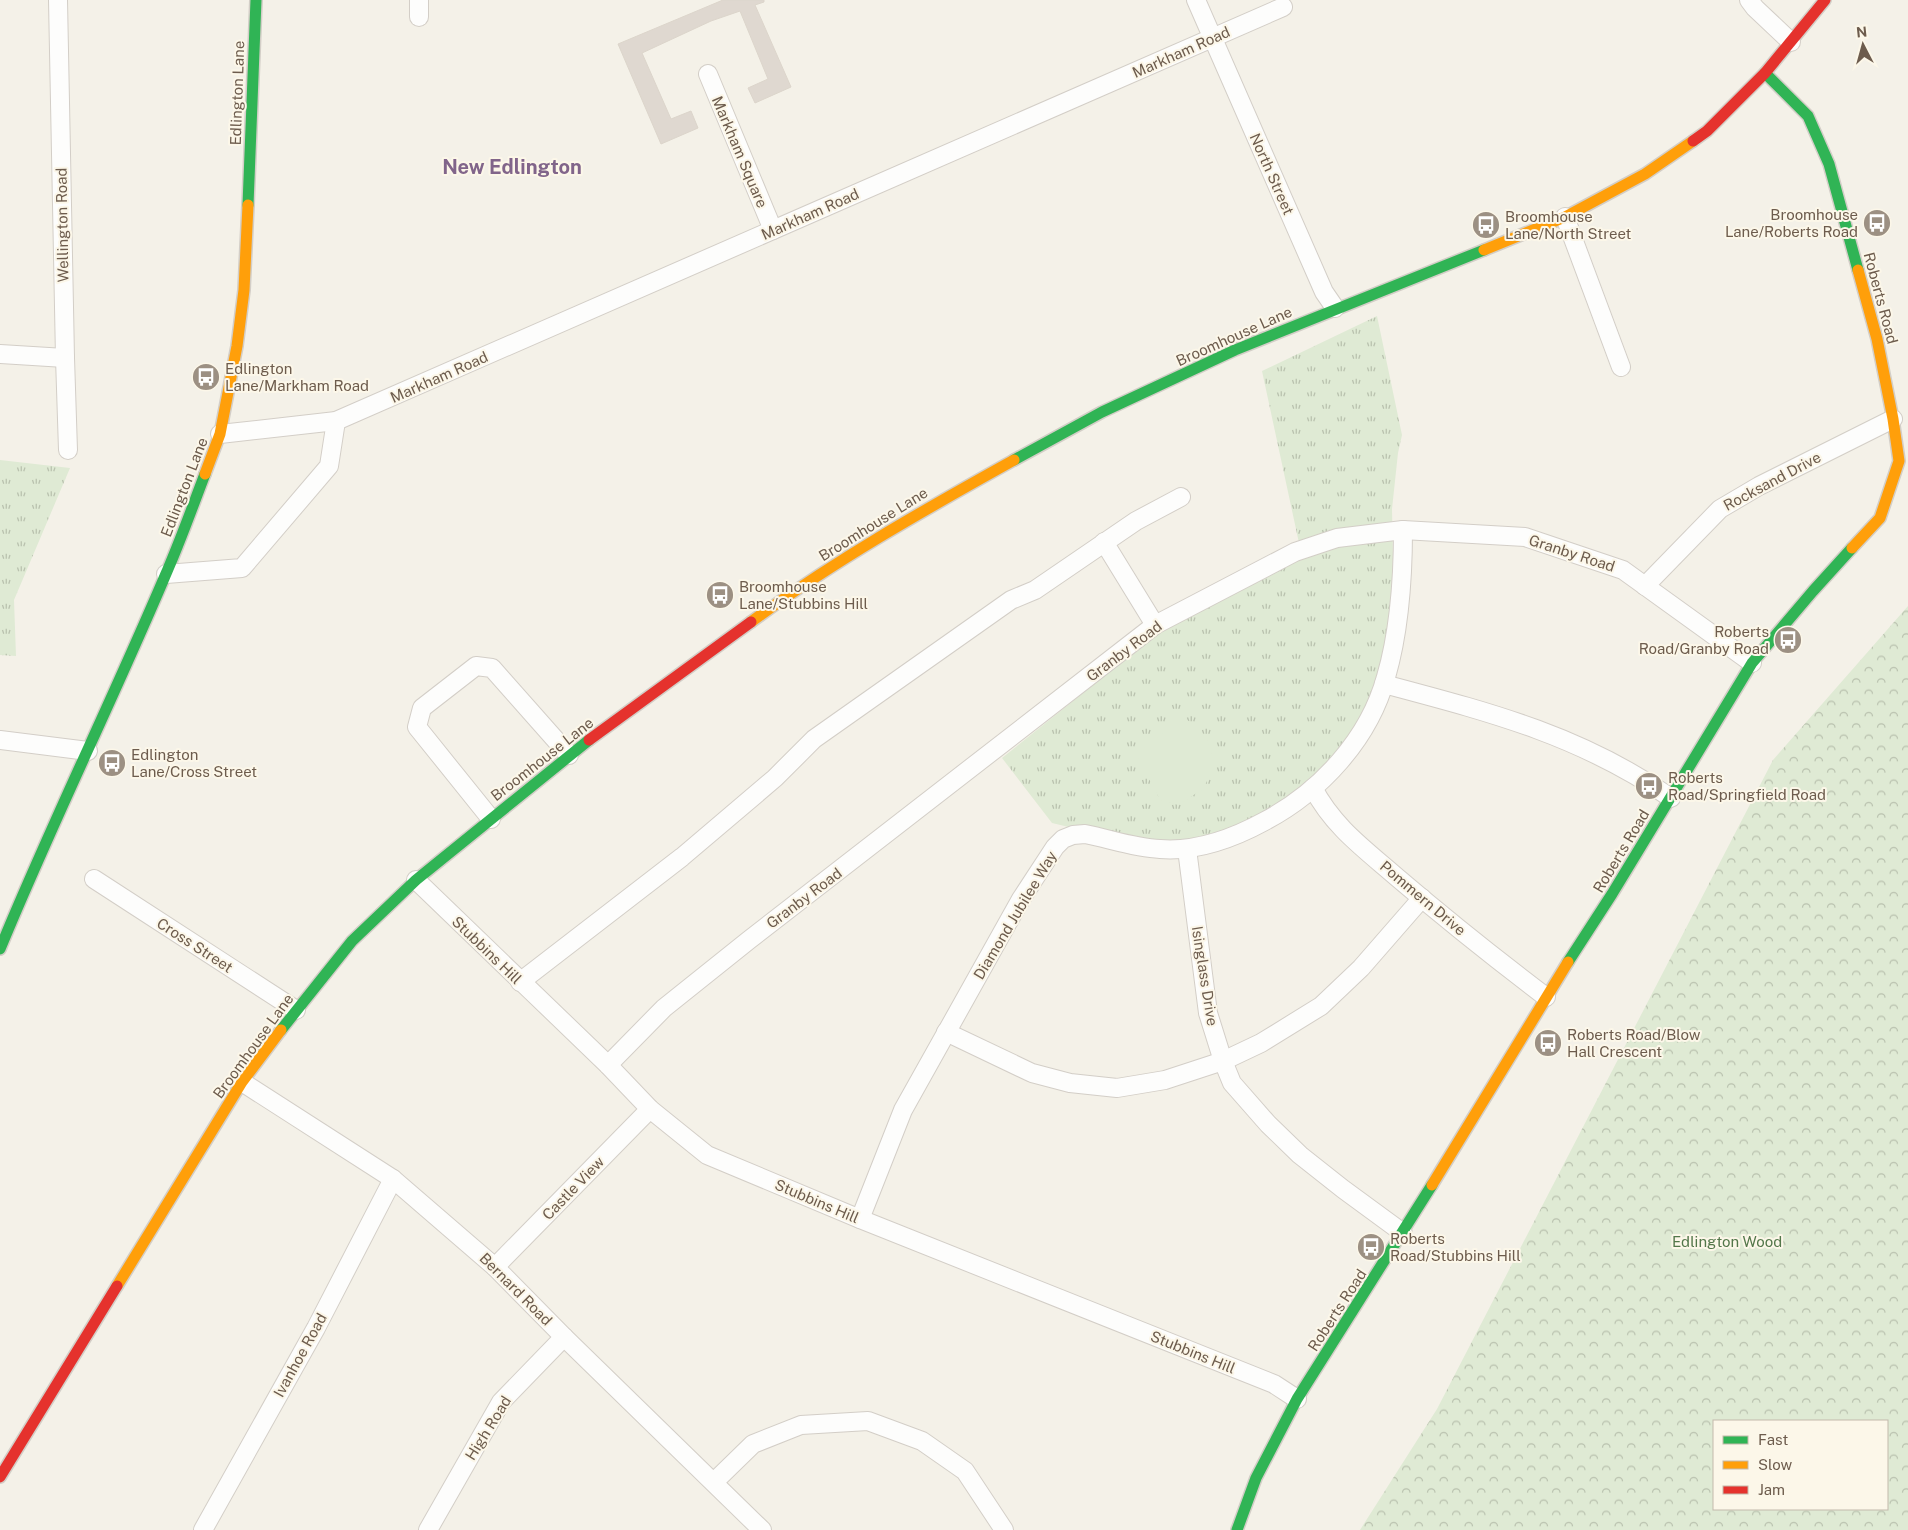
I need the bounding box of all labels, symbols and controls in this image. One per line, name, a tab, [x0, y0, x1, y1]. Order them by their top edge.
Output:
north arrow	[1838, 20, 1888, 70]
street label: Markham Road	[1130, 23, 1232, 81]
text: N	[1855, 24, 1868, 41]
street label: Edlington Lane	[227, 40, 247, 146]
street label: Markham Square	[709, 94, 771, 210]
street label: North Street	[1246, 131, 1298, 217]
district label: New Edlington	[442, 155, 582, 179]
street label: Wellington Road	[53, 168, 71, 282]
street label: Markham Road	[759, 185, 861, 243]
place label: Broomhouse Lane/Roberts Road	[1725, 206, 1858, 240]
place label: Broomhouse Lane/North Street	[1505, 208, 1632, 242]
bus stop icon: Broomhouse Lane/Roberts Road	[1862, 208, 1892, 238]
bus stop icon: Broomhouse Lane/North Street	[1471, 210, 1501, 240]
street label: Roberts Road	[1861, 250, 1901, 346]
street label: Broomhouse Lane	[1173, 303, 1295, 369]
street label: Markham Road	[388, 348, 490, 406]
place label: Edlington Lane/Markham Road	[225, 360, 369, 394]
bus stop icon: Edlington Lane/Markham Road	[191, 362, 221, 392]
street label: Edlington Lane	[157, 435, 211, 539]
street label: Rocksand Drive	[1720, 448, 1824, 514]
street label: Broomhouse Lane	[815, 484, 931, 564]
street label: Granby Road	[1527, 531, 1617, 575]
place label: Broomhouse Lane/Stubbins Hill	[739, 578, 868, 612]
bus stop icon: Broomhouse Lane/Stubbins Hill	[705, 580, 735, 610]
street label: Granby Road	[1083, 617, 1165, 685]
place label: Roberts Road/Granby Road	[1639, 623, 1769, 657]
bus stop icon: Roberts Road/Granby Road	[1773, 625, 1803, 655]
street label: Broomhouse Lane	[487, 714, 597, 804]
place label: Edlington Lane/Cross Street	[131, 746, 257, 780]
bus stop icon: Edlington Lane/Cross Street	[97, 748, 127, 778]
place label: Roberts Road/Springfield Road	[1668, 769, 1826, 803]
bus stop icon: Roberts Road/Springfield Road	[1634, 771, 1664, 801]
street label: Roberts Road	[1590, 806, 1652, 896]
street label: Diamond Jubilee Way	[970, 848, 1060, 982]
street label: Pommern Drive	[1377, 857, 1469, 939]
street label: Granby Road	[763, 864, 845, 932]
street label: Stubbins Hill	[449, 913, 525, 987]
street label: Cross Street	[154, 914, 236, 976]
street label: Isinglass Drive	[1189, 925, 1221, 1027]
street label: Broomhouse Lane	[209, 990, 297, 1102]
place label: Roberts Road/Blow Hall Crescent	[1567, 1026, 1701, 1060]
bus stop icon: Roberts Road/Blow Hall Crescent	[1533, 1028, 1563, 1058]
street label: Castle View	[539, 1153, 608, 1223]
street label: Stubbins Hill	[772, 1176, 862, 1226]
place label: Roberts Road/Stubbins Hill	[1390, 1230, 1521, 1264]
bus stop icon: Roberts Road/Stubbins Hill	[1356, 1232, 1386, 1262]
park label: Edlington Wood	[1672, 1233, 1782, 1250]
street label: Bernard Road	[476, 1249, 556, 1329]
street label: Roberts Road	[1304, 1266, 1370, 1354]
street label: Ivanhoe Road	[270, 1310, 330, 1400]
street label: Stubbins Hill	[1148, 1327, 1238, 1377]
street label: High Road	[462, 1393, 514, 1463]
legend	[1713, 1420, 1888, 1510]
text: Fast	[1758, 1431, 1788, 1448]
text: Slow	[1758, 1456, 1793, 1473]
text: Jam	[1758, 1481, 1785, 1498]

